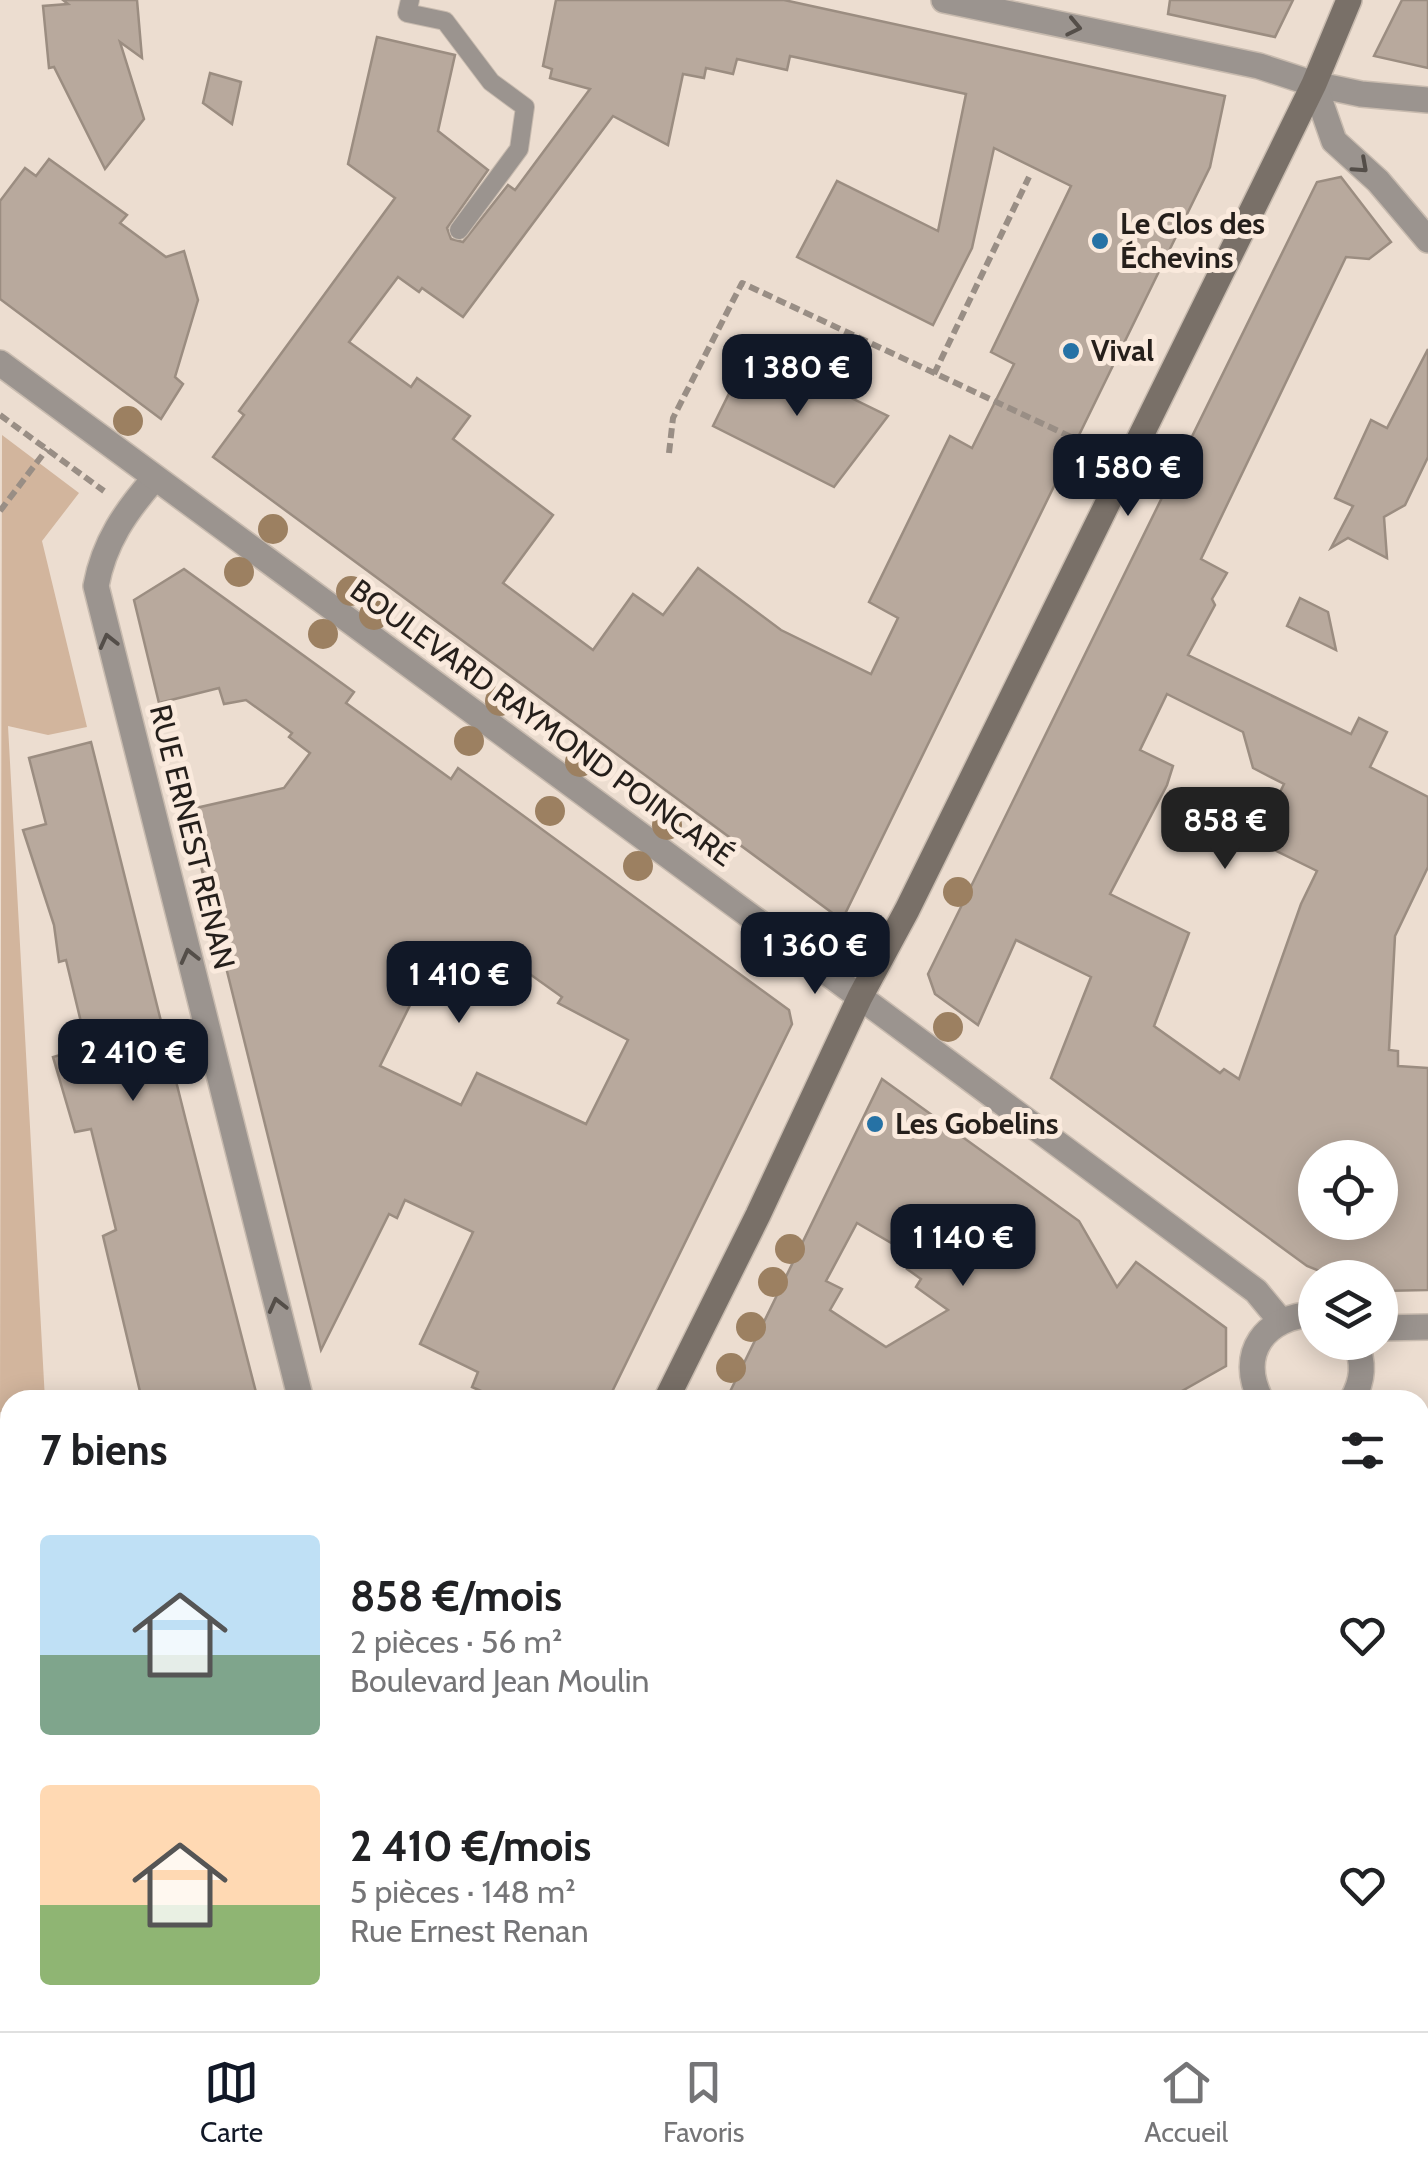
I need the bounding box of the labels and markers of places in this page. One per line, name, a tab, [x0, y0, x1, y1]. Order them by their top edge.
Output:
place label: Le Clos des Échevins	[1120, 205, 1265, 276]
marker: Le Clos des Échevins	[1089, 230, 1111, 252]
place label: Vival	[1091, 332, 1154, 369]
pin: 1 380 €	[705, 334, 889, 419]
marker: Vival	[1060, 340, 1082, 362]
pin: 1 580 €	[1036, 434, 1220, 519]
pin: 858 €	[1155, 787, 1295, 872]
pin: 1 360 €	[723, 912, 907, 997]
pin: 1 410 €	[367, 941, 551, 1026]
pin: 2 410 €	[41, 1019, 225, 1104]
place label: Les Gobelins	[895, 1105, 1059, 1142]
marker: Les Gobelins	[864, 1113, 886, 1135]
pin: 1 140 €	[871, 1204, 1055, 1289]

